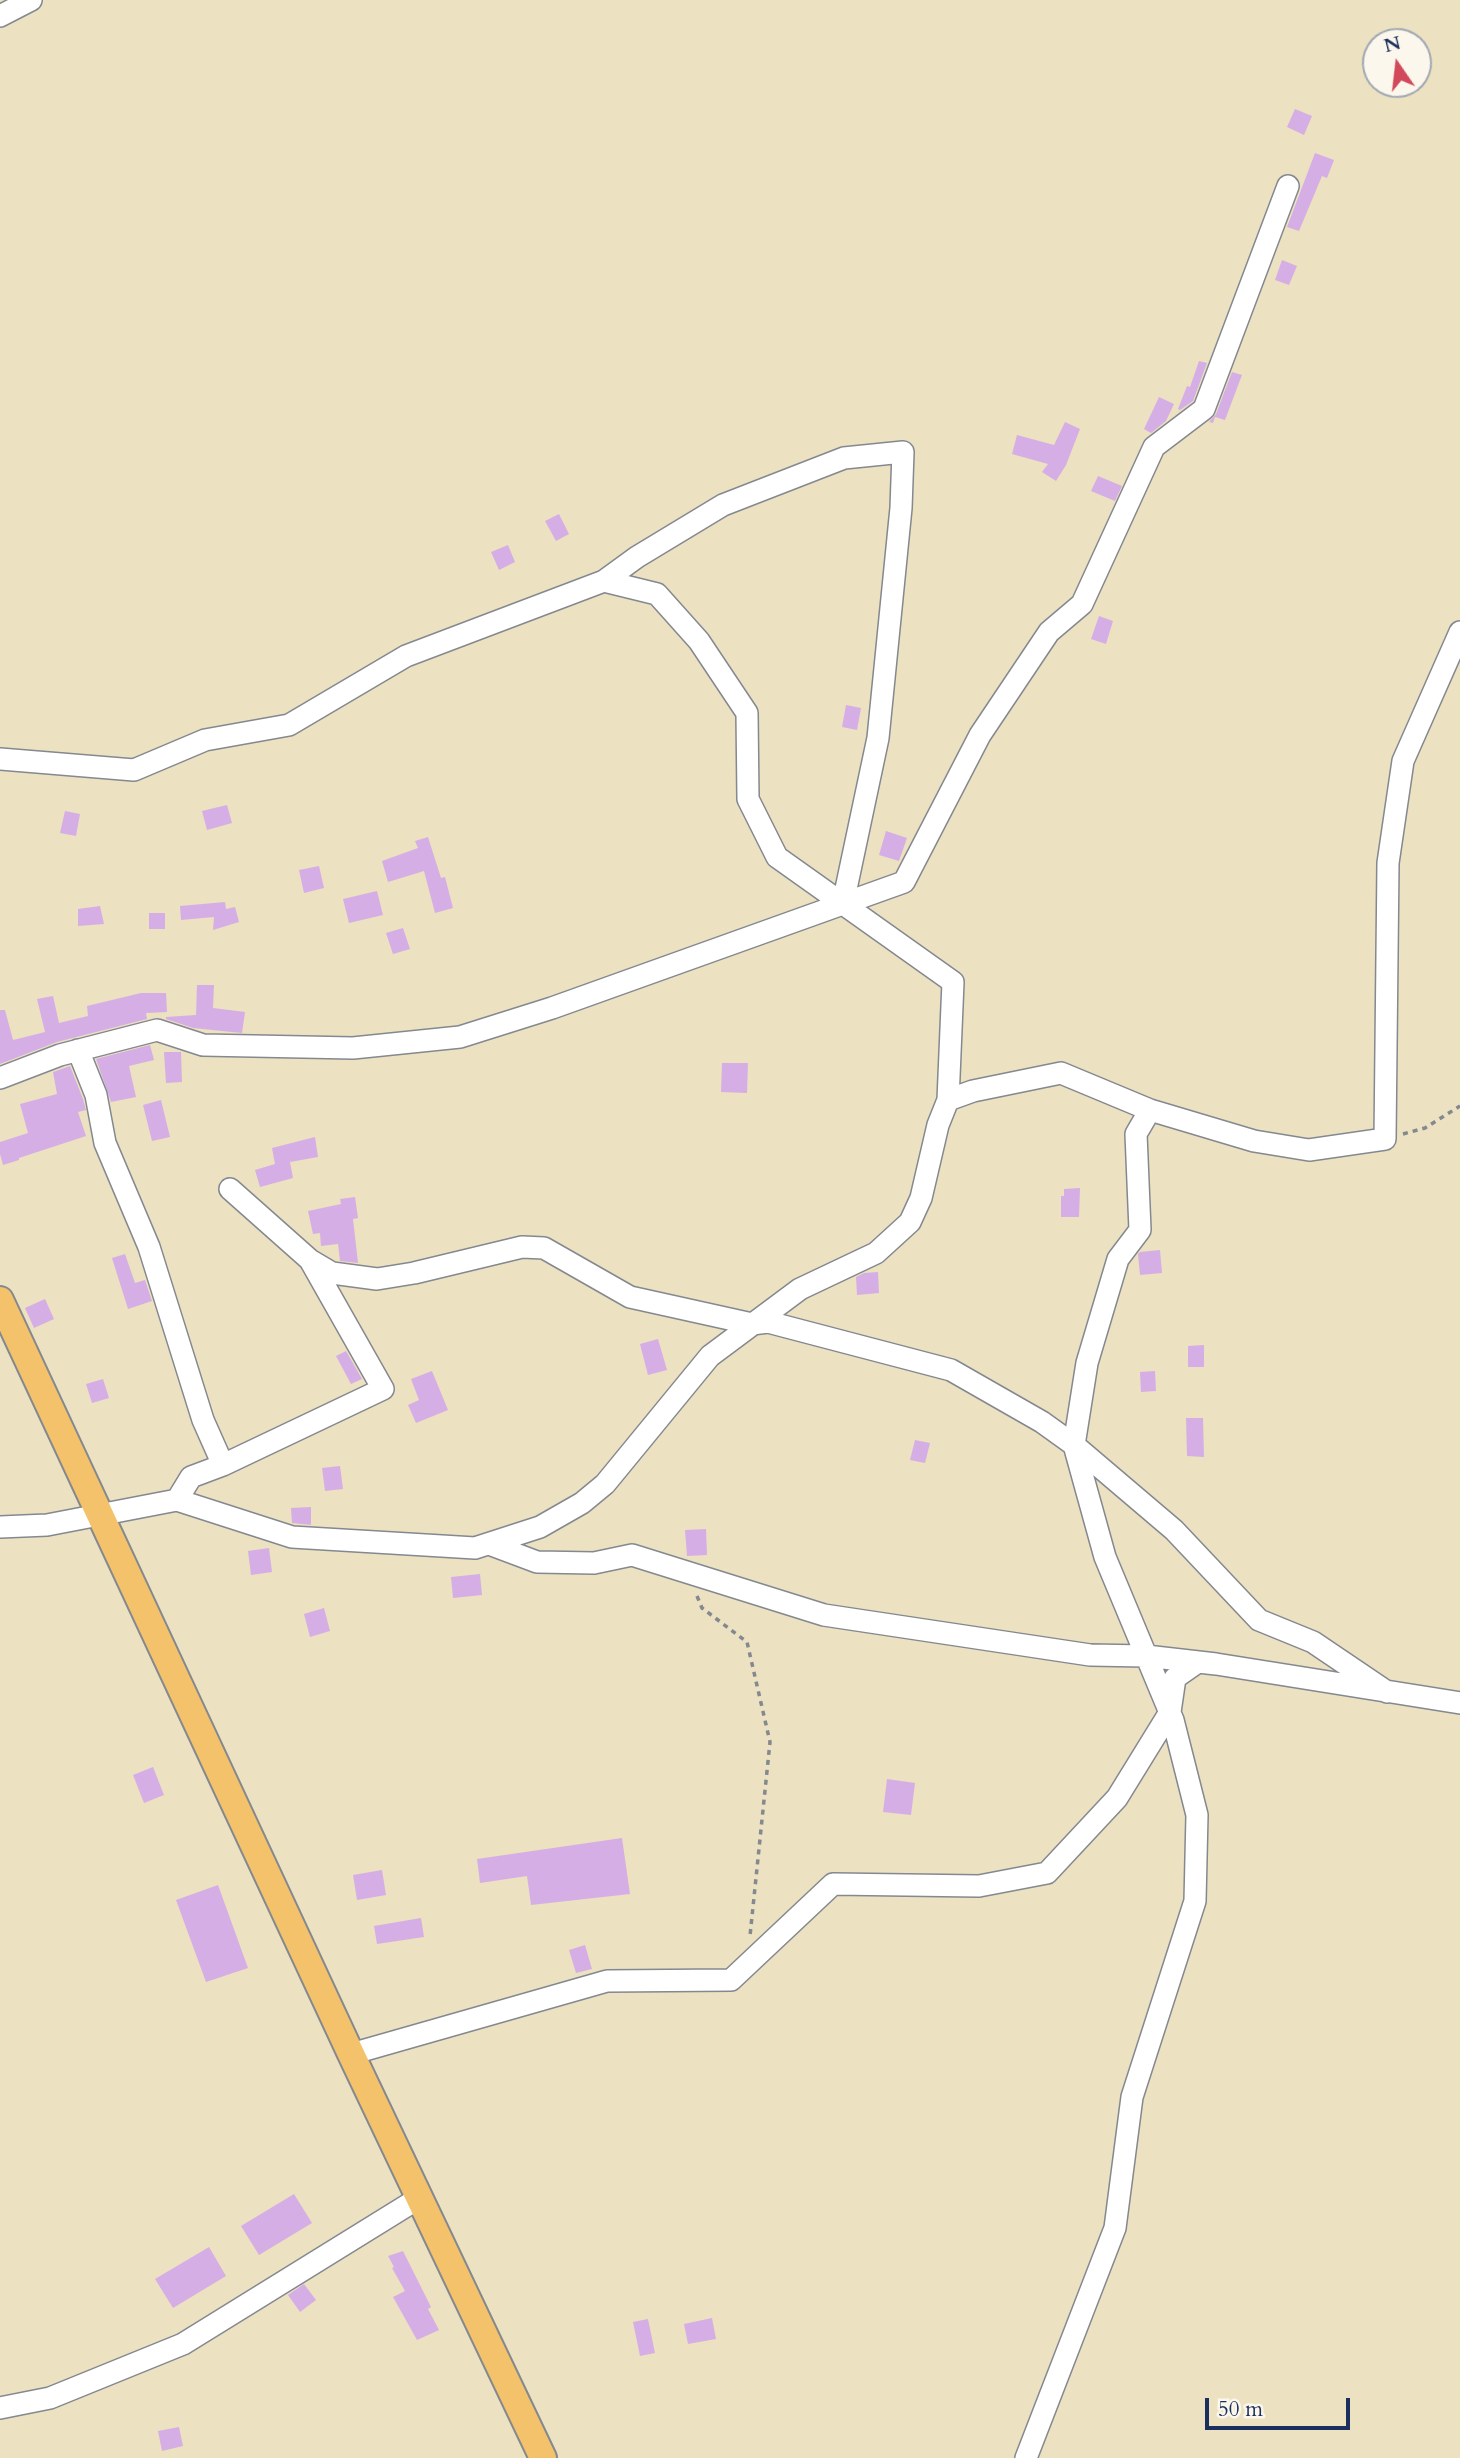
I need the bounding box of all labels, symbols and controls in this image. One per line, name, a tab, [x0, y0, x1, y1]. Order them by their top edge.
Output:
north arrow	[1362, 28, 1432, 98]
text: N	[1381, 30, 1404, 59]
scale bar	[1208, 2384, 1353, 2428]
text: 50 m	[1218, 2395, 1263, 2424]

